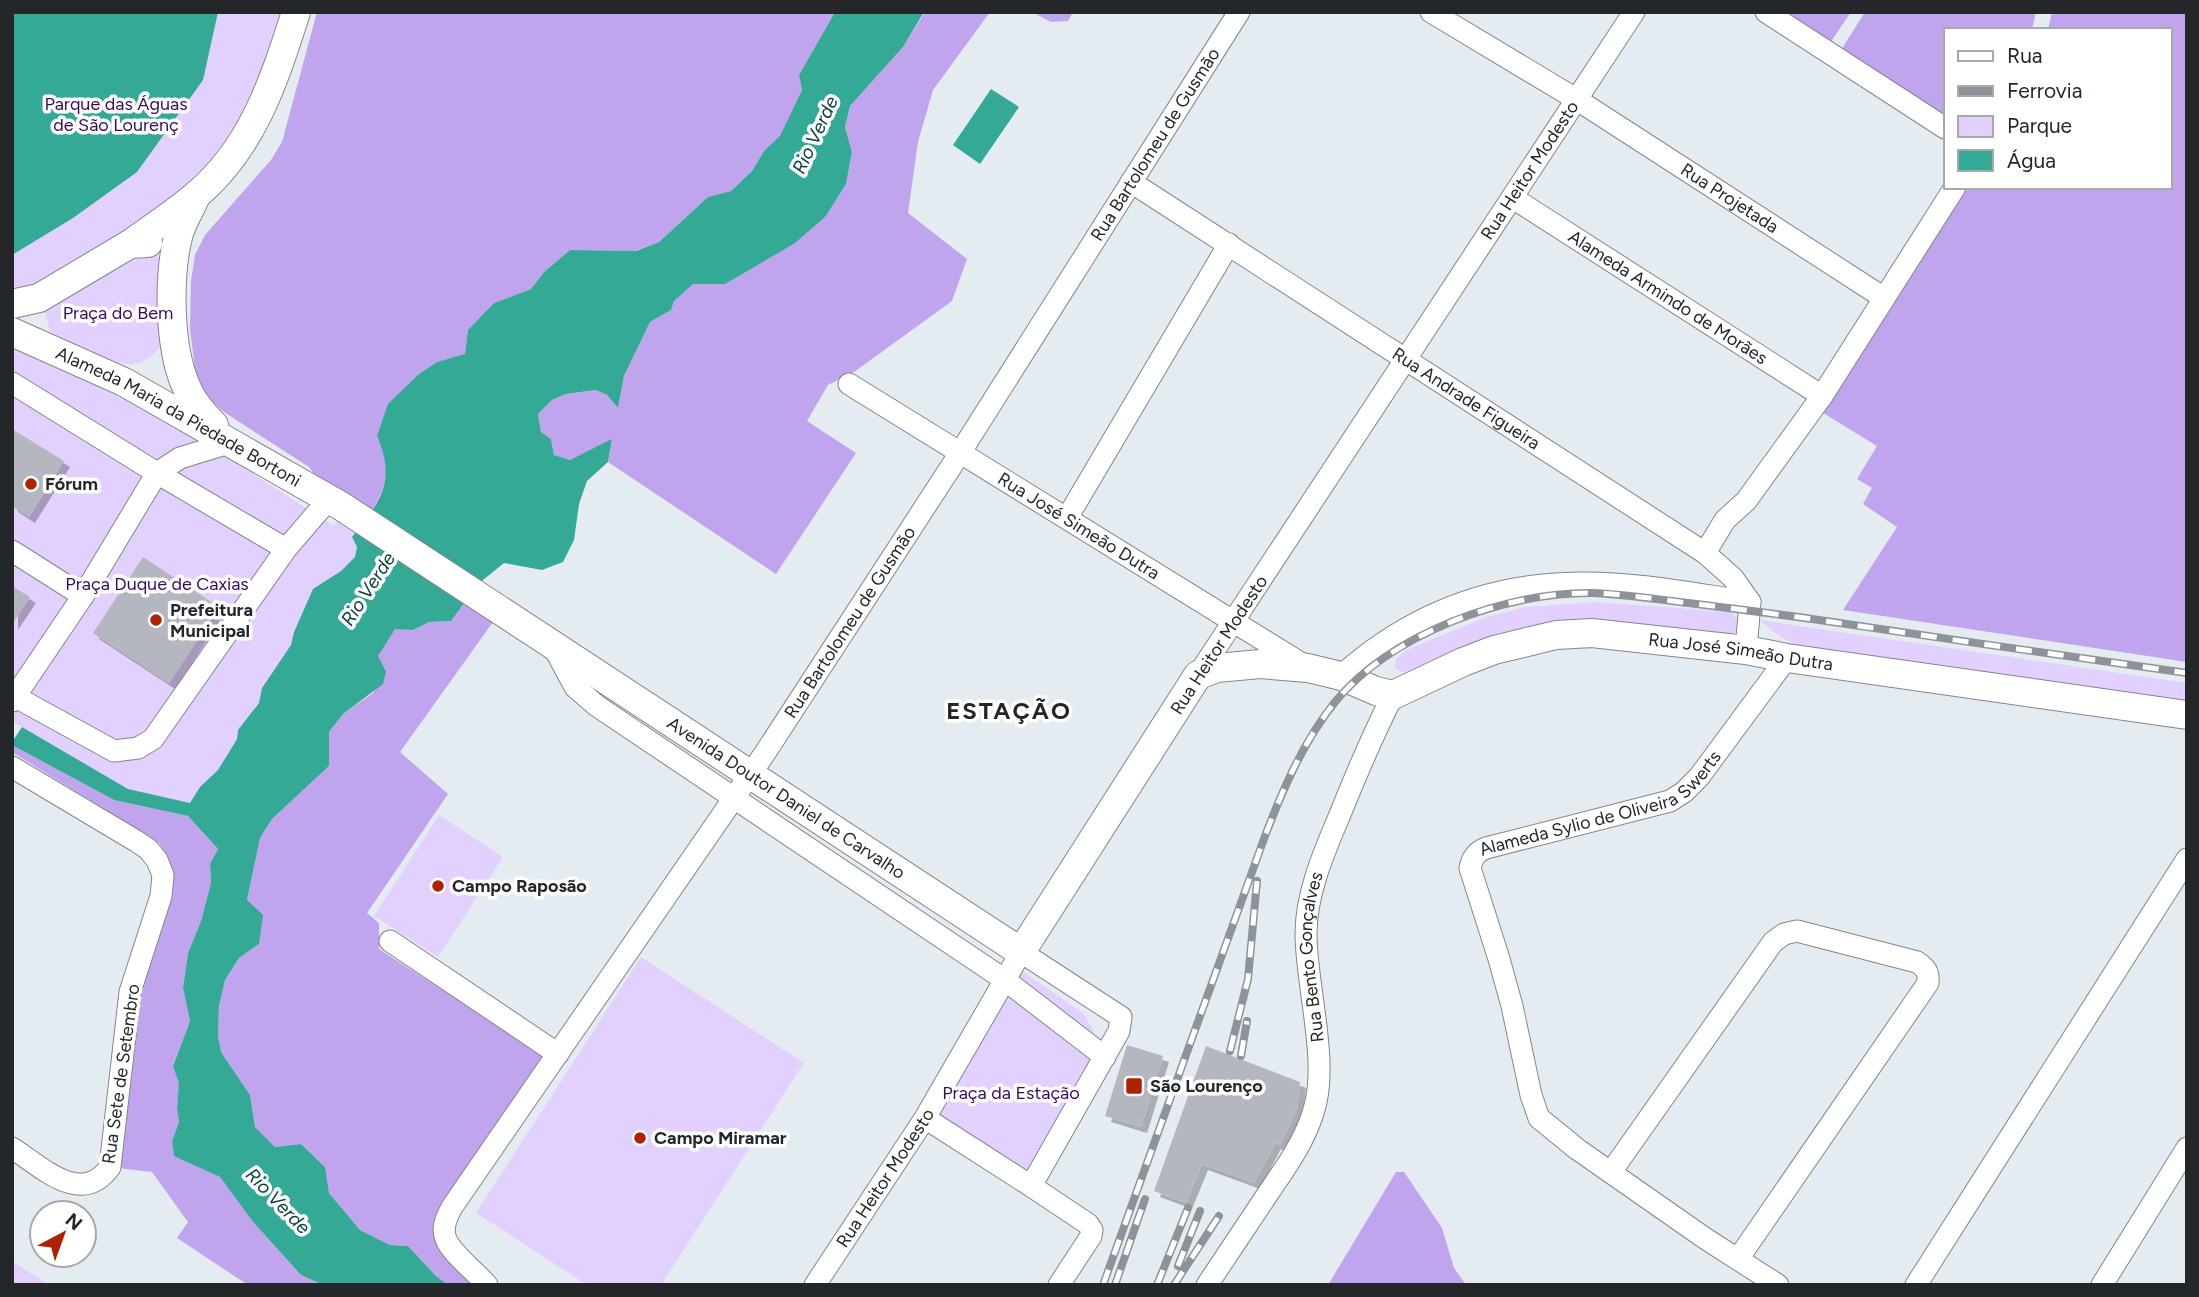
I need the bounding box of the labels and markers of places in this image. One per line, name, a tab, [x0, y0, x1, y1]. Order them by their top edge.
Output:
place label: Fórum	[45, 473, 98, 495]
marker: Fórum	[23, 476, 39, 492]
place label: Prefeitura Municipal	[170, 599, 253, 642]
marker: Prefeitura Municipal	[148, 612, 164, 628]
place label: Campo Raposão	[452, 875, 587, 897]
marker: Campo Raposão	[430, 878, 446, 894]
place label: São Lourenço	[1150, 1075, 1263, 1097]
marker: São Lourenço	[1124, 1076, 1144, 1096]
place label: Campo Miramar	[654, 1127, 787, 1149]
marker: Campo Miramar	[632, 1130, 648, 1146]

